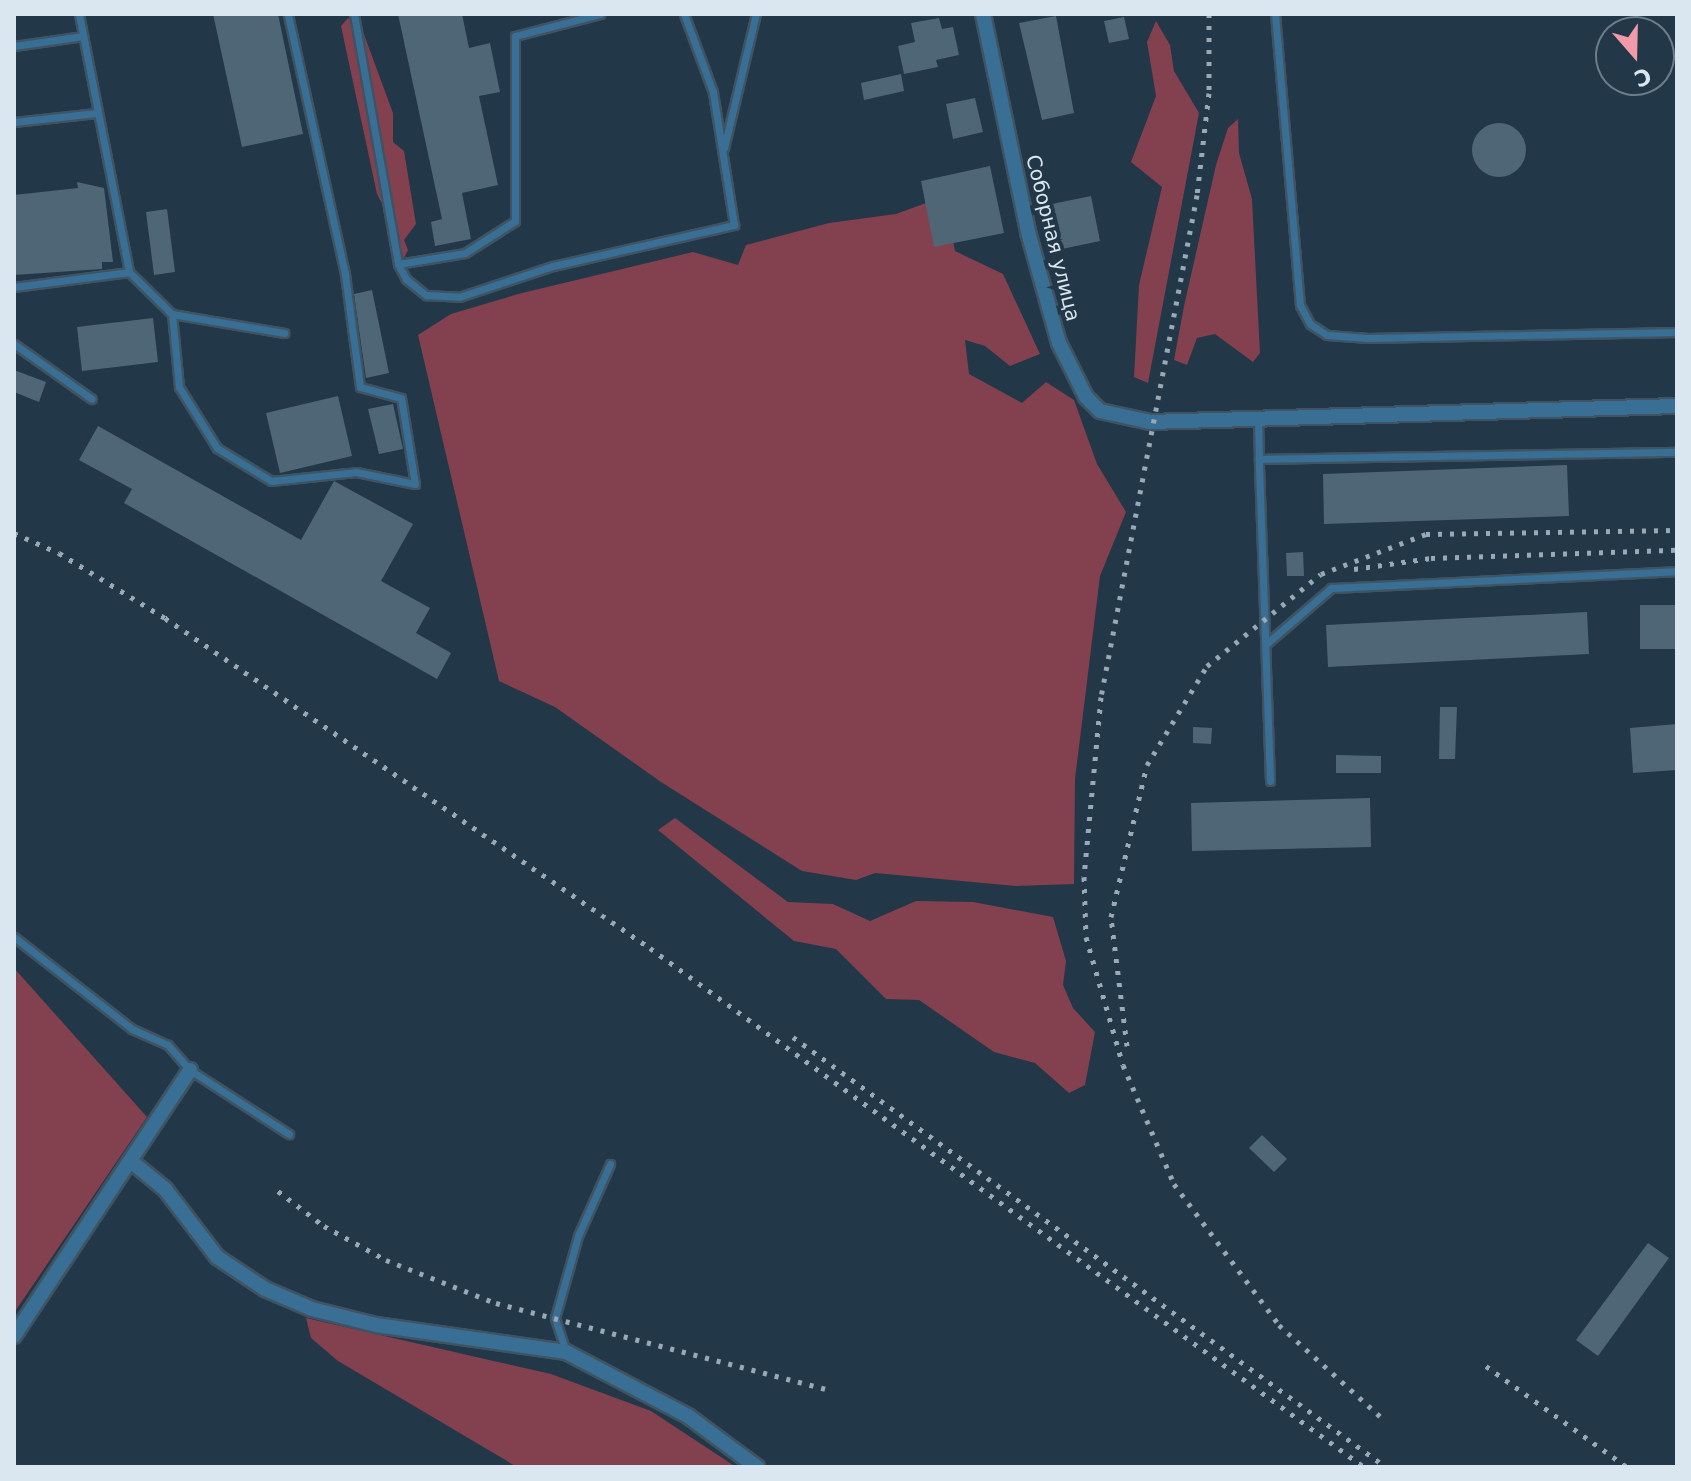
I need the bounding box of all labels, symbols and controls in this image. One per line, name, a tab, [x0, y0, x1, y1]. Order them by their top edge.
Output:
north arrow	[1595, 16, 1675, 96]
text: С	[1631, 63, 1655, 92]
street label: Соборная улица	[1021, 152, 1085, 324]

